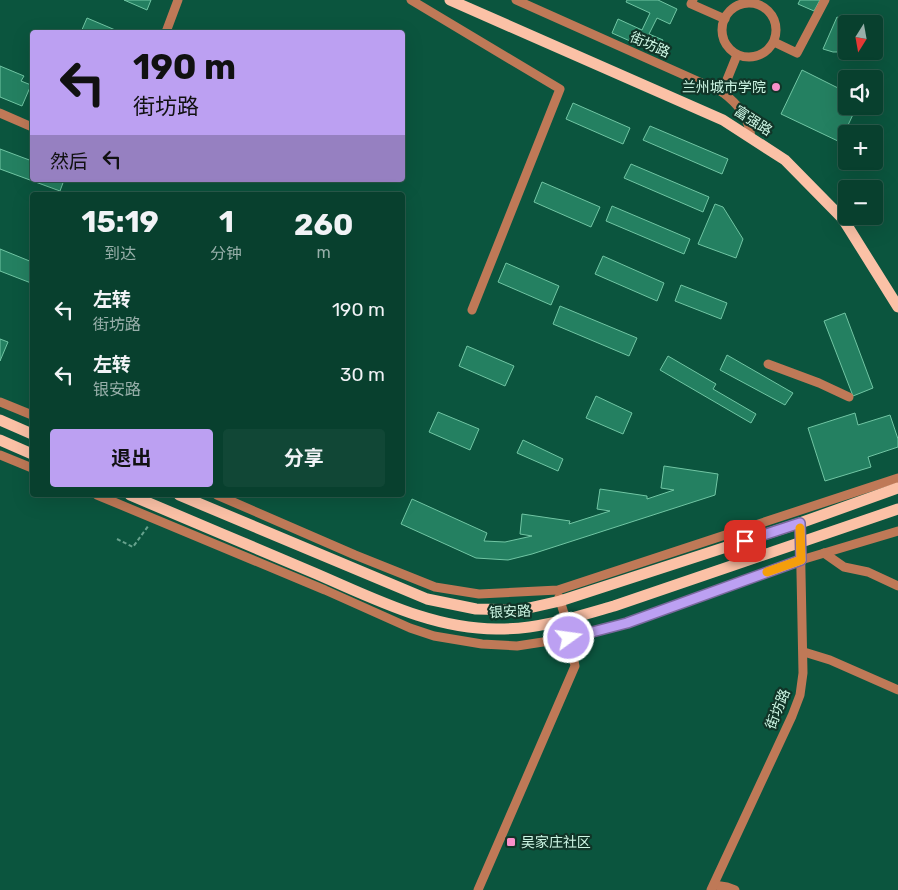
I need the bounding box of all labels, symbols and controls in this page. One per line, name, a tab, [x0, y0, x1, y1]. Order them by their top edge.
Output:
north arrow	[838, 15, 882, 60]
map controls	[838, 15, 883, 225]
street label: 街坊路	[627, 29, 673, 61]
text: 190 m	[133, 46, 236, 88]
icon: left	[50, 50, 115, 115]
button: sound	[838, 70, 883, 115]
place label: 兰州城市学院	[682, 79, 766, 96]
marker: 兰州城市学院	[770, 81, 782, 93]
text: 街坊路	[133, 93, 199, 120]
street label: 富强路	[731, 102, 775, 140]
button: +	[838, 125, 883, 170]
icon: left	[98, 145, 126, 173]
text: 然后	[50, 150, 88, 173]
button: −	[838, 180, 883, 225]
text: 15:19	[82, 204, 159, 240]
text: 1	[219, 204, 234, 240]
text: 260	[294, 207, 353, 243]
text: m	[317, 243, 331, 262]
text: 到达	[104, 244, 136, 263]
text: 分钟	[210, 244, 242, 263]
text: 左转	[93, 288, 131, 311]
icon: left	[50, 296, 78, 324]
text: 190 m	[332, 298, 385, 321]
text: 街坊路	[93, 315, 141, 334]
text: 左转	[93, 353, 131, 376]
icon: left	[50, 361, 78, 389]
text: 30 m	[340, 363, 385, 386]
text: 银安路	[93, 380, 141, 399]
button: 退出	[50, 429, 213, 487]
button: 分享	[223, 429, 385, 487]
pin	[724, 520, 766, 562]
icon: arrive	[731, 527, 759, 555]
street label: 银安路	[489, 602, 531, 622]
position arrow	[542, 611, 594, 663]
street label: 街坊路	[762, 686, 794, 732]
place label: 吴家庄社区	[521, 834, 591, 851]
marker: 吴家庄社区	[505, 836, 517, 848]

